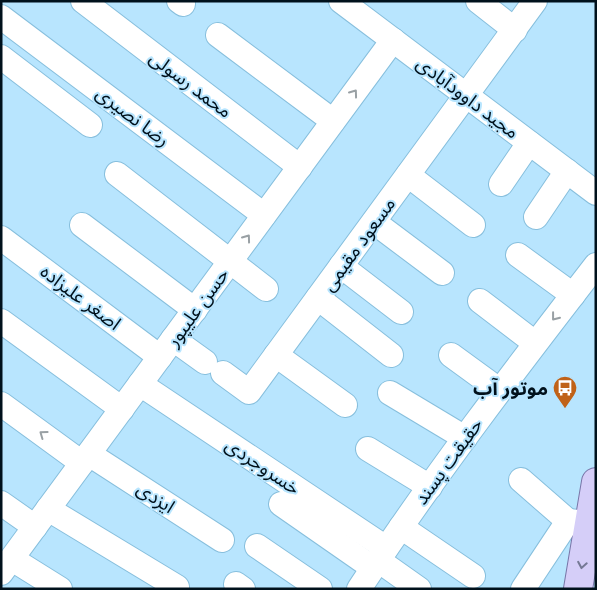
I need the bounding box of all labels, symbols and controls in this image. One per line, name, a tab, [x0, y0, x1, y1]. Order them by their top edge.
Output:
street label: محمد رسولی	[144, 45, 237, 124]
street label: مجید داوودآبادی	[411, 51, 524, 144]
street label: رضا نصیری	[91, 80, 175, 152]
one-way arrow	[348, 89, 357, 98]
street label: مسعود مقیمی	[316, 192, 401, 296]
one-way arrow	[242, 235, 250, 244]
street label: اصغر علیزاده	[35, 259, 126, 336]
street label: حسن علیپور	[160, 263, 235, 353]
one-way arrow	[553, 311, 561, 320]
bus stop icon: موتور آب	[552, 375, 578, 409]
place label: موتور آب	[473, 376, 548, 401]
street label: حقیقت پسند	[409, 413, 488, 510]
one-way arrow	[39, 431, 49, 440]
street label: خسروجردی	[220, 432, 305, 501]
street label: ایزدی	[132, 476, 180, 519]
one-way arrow	[577, 560, 587, 569]

